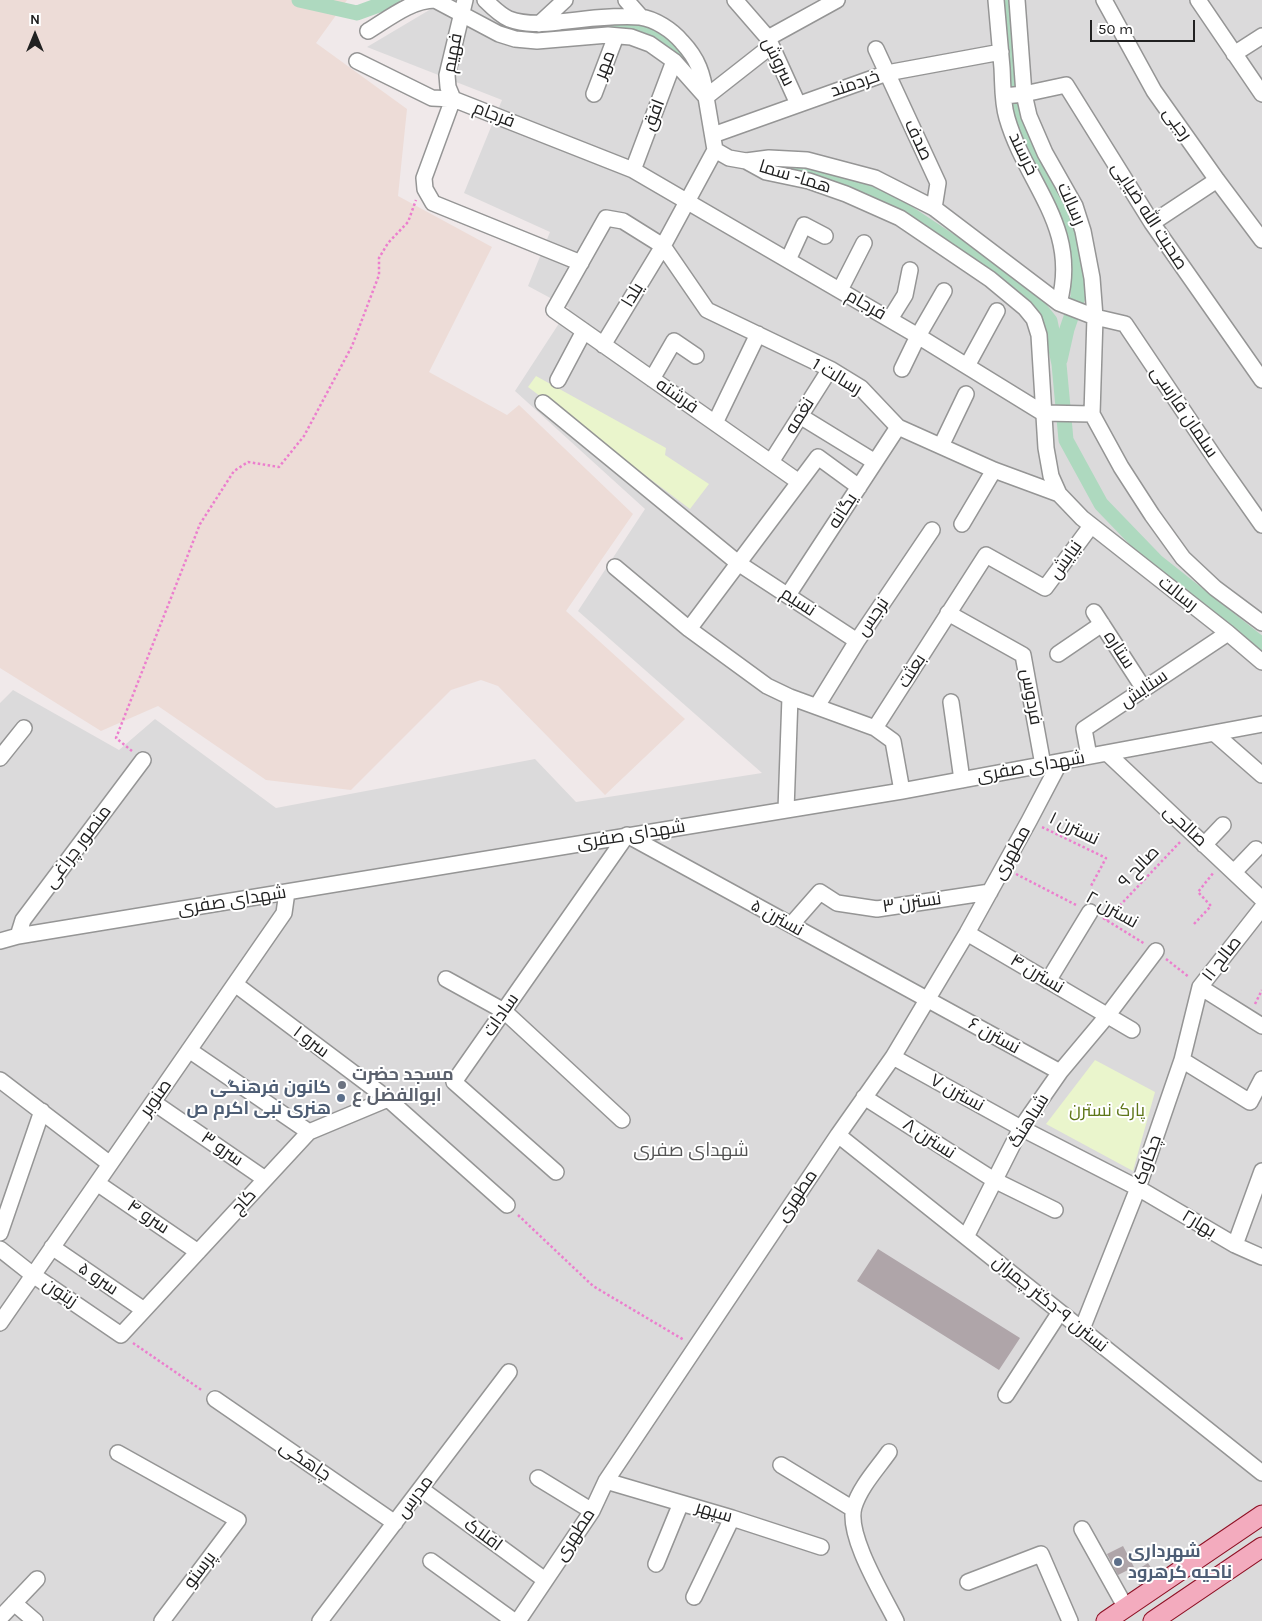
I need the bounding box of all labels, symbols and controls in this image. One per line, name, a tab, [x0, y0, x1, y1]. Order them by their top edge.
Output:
north arrow	[10, 10, 60, 60]
scale bar	[1092, 10, 1197, 42]
text: N	[30, 11, 40, 28]
text: 50 m	[1098, 20, 1133, 38]
street label: فهیم	[439, 31, 467, 75]
street label: سروش	[757, 34, 799, 90]
street label: مهر	[590, 48, 620, 82]
street label: خردمند	[828, 66, 882, 102]
street label: افق	[638, 96, 670, 134]
street label: فرجام	[470, 97, 518, 133]
street label: رجبی	[1158, 103, 1196, 145]
street label: صدف	[899, 116, 937, 164]
street label: خرسند	[1004, 129, 1042, 179]
street label: هما- سما	[756, 156, 834, 198]
street label: صحبت الله ضیایی	[1106, 158, 1192, 274]
street label: رسالت	[1052, 179, 1090, 229]
street label: یلدا	[617, 279, 649, 311]
street label: فرجام	[842, 285, 890, 325]
street label: رسالت 1	[808, 354, 866, 400]
street label: سلمان فارسی	[1145, 362, 1223, 462]
street label: فرشته	[652, 374, 702, 418]
street label: نغمه	[781, 394, 819, 438]
street label: یگانه	[824, 489, 862, 533]
street label: نیایش	[1045, 536, 1087, 584]
street label: رسالت	[1154, 572, 1202, 616]
street label: نسیم	[776, 583, 820, 621]
street label: نرجس	[852, 593, 894, 641]
street label: ستاره	[1099, 627, 1139, 673]
street label: بعثت	[893, 650, 931, 692]
street label: ستایش	[1116, 665, 1172, 713]
street label: فردوس	[1015, 667, 1047, 727]
street label: شهدای صفری	[975, 747, 1087, 787]
street label: صالحی	[1159, 800, 1211, 852]
street label: منصور چراغی	[40, 801, 116, 893]
street label: نسترن ۱	[1046, 808, 1102, 850]
street label: شهدای صفری	[575, 816, 687, 854]
street label: مطهری	[988, 822, 1036, 884]
street label: صالح ۹	[1114, 842, 1164, 892]
street label: شهدای صفری	[176, 882, 288, 920]
street label: نسترن ۲	[1082, 887, 1142, 933]
street label: نسترن ۳	[881, 888, 943, 918]
street label: نسترن ۵	[747, 895, 807, 941]
street label: صالح ۱۱	[1198, 932, 1246, 986]
street label: نسترن ۴	[1006, 949, 1068, 999]
street label: سادات	[478, 989, 524, 1041]
street label: نسترن ۶	[964, 1013, 1024, 1059]
street label: سرو ۱	[289, 1021, 333, 1063]
place label: مسجد حضرت ابوالفضل ع	[352, 1064, 454, 1106]
street label: نسترن ۷	[926, 1069, 988, 1117]
street label: صنوبر	[135, 1075, 177, 1121]
place label: کانون فرهنگی هنری نبی اکرم ص	[187, 1077, 331, 1120]
marker: مسجد حضرت ابوالفضل ع	[336, 1079, 348, 1091]
street label: شباهنگ	[1004, 1090, 1054, 1152]
marker: کانون فرهنگی هنری نبی اکرم ص	[335, 1092, 347, 1104]
park label: پارک نسترن	[1069, 1100, 1145, 1122]
street label: نسترن ۸	[899, 1114, 959, 1164]
street label: سرو ۳	[197, 1127, 247, 1171]
street label: چکاوک	[1129, 1132, 1167, 1188]
district label: شهدای صفری	[633, 1140, 749, 1162]
street label: مطهری	[772, 1166, 822, 1226]
street label: کاج	[227, 1185, 261, 1219]
street label: سرو ۴	[123, 1195, 173, 1239]
street label: بهار۲	[1178, 1205, 1220, 1243]
street label: نسترن ۹-دکتر چمران	[988, 1251, 1112, 1357]
street label: سرو ۵	[74, 1258, 122, 1300]
street label: زیتون	[39, 1274, 81, 1312]
street label: چاهکی	[275, 1436, 335, 1486]
street label: مدرس	[392, 1471, 438, 1523]
street label: سپهر	[693, 1496, 735, 1528]
street label: مطهری	[550, 1505, 600, 1565]
street label: افلاک	[460, 1514, 506, 1556]
place label: شهرداری ناحیه کرهرود	[1128, 1541, 1232, 1584]
street label: پرستو	[179, 1547, 221, 1593]
marker: شهرداری ناحیه کرهرود	[1112, 1556, 1124, 1568]

